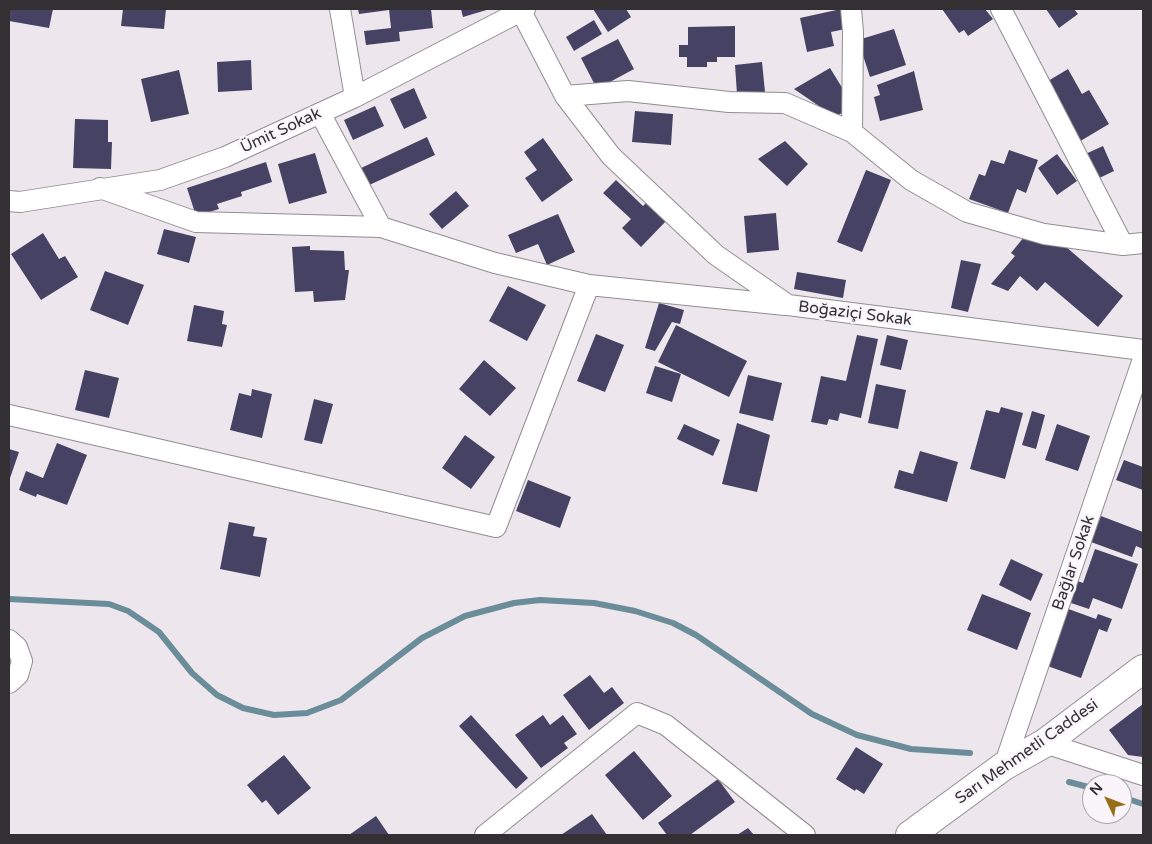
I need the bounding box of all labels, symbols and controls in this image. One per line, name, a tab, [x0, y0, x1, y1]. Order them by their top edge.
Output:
street label: Ümit Sokak	[238, 104, 324, 158]
street label: Boğaziçi Sokak	[797, 298, 913, 330]
street label: Bağlar Sokak	[1049, 513, 1099, 613]
street label: Sarı Mehmetli Caddesi	[952, 695, 1102, 809]
north arrow	[1082, 774, 1132, 824]
text: N	[1086, 779, 1106, 799]

